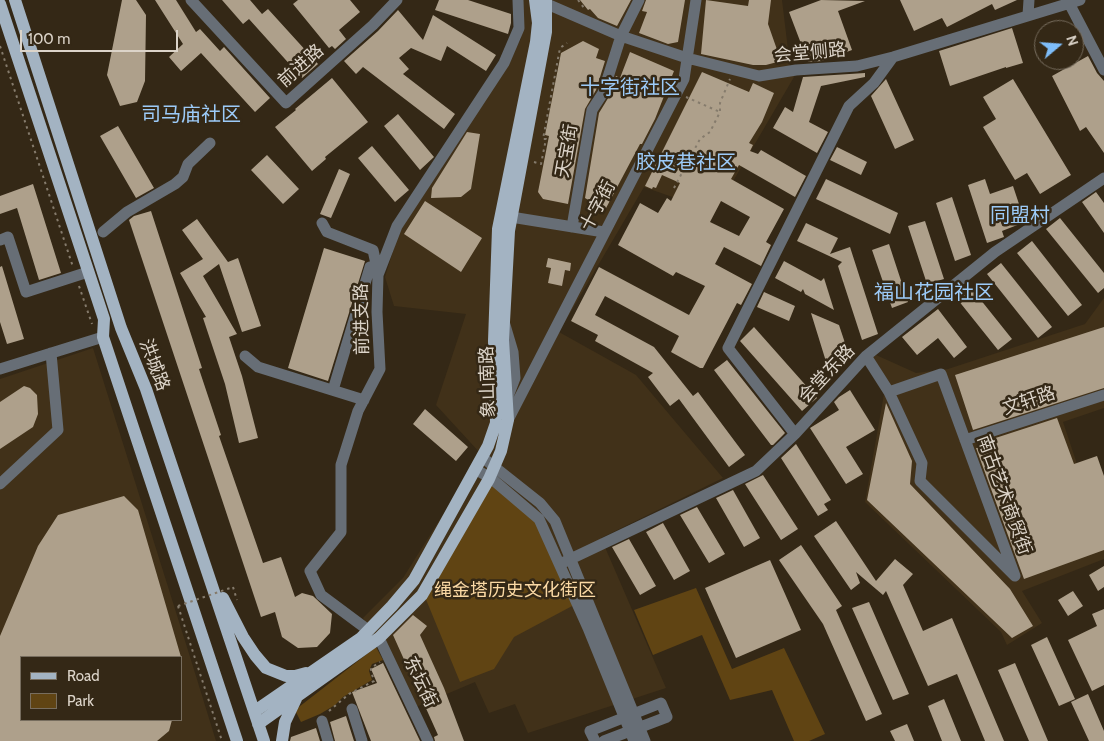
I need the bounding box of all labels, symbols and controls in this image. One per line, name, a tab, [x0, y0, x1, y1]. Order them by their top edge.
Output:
scale bar	[22, 20, 180, 52]
north arrow	[1034, 20, 1084, 70]
text: 100 m	[28, 30, 70, 48]
text: N	[1062, 33, 1082, 48]
street label: 会堂侧路	[773, 39, 847, 67]
street label: 前进路	[274, 40, 328, 92]
district label: 十字街社区	[580, 76, 680, 100]
district label: 司马庙社区	[141, 103, 241, 127]
street label: 天宝街	[552, 123, 582, 179]
district label: 胶皮巷社区	[636, 151, 736, 175]
street label: 十字街	[576, 177, 620, 235]
district label: 同盟村	[990, 204, 1050, 228]
district label: 福山花园社区	[874, 281, 994, 305]
street label: 前进支路	[351, 283, 373, 355]
street label: 洪城路	[134, 336, 174, 394]
street label: 会堂东路	[795, 340, 859, 408]
street label: 象山南路	[476, 346, 500, 418]
street label: 文轩路	[1000, 382, 1058, 420]
street label: 南古艺术商贸街	[972, 432, 1036, 558]
park label: 绳金塔历史文化街区	[434, 580, 596, 602]
street label: 东坛街	[398, 653, 442, 711]
legend	[20, 656, 182, 721]
text: Road	[67, 667, 100, 685]
text: Park	[67, 692, 94, 710]

